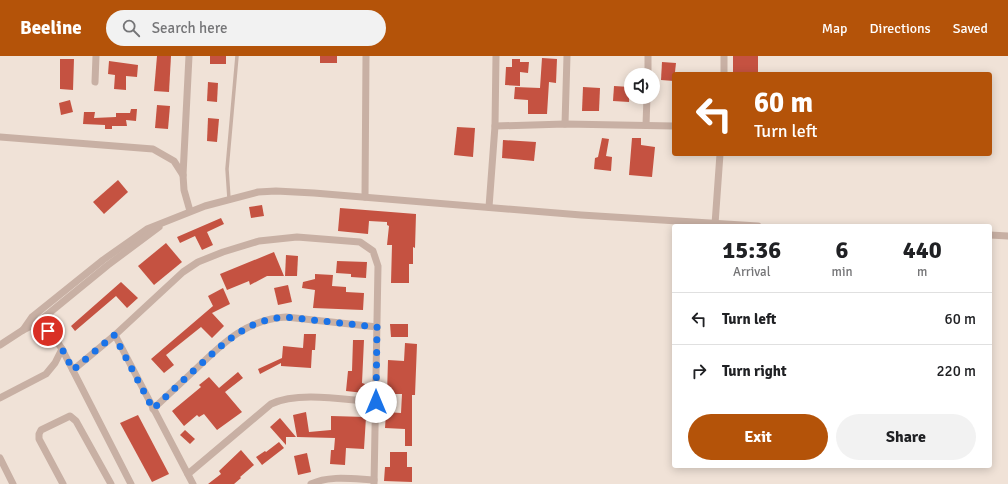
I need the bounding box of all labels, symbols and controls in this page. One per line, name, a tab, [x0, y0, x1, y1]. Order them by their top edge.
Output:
search box	[106, 10, 386, 46]
text: Beeline	[20, 16, 82, 40]
icon: search	[120, 17, 142, 39]
text: Search here	[152, 19, 227, 37]
text: Map	[822, 20, 848, 37]
text: Directions	[870, 20, 931, 37]
text: Saved	[953, 20, 988, 37]
map controls	[624, 68, 660, 104]
button: sound	[624, 68, 660, 104]
text: 60 m	[754, 86, 813, 120]
icon: left	[688, 88, 740, 140]
text: Turn left	[754, 120, 817, 142]
text: 15:36	[722, 235, 781, 265]
text: 6	[836, 235, 848, 265]
text: 440	[903, 235, 942, 265]
text: Arrival	[733, 264, 770, 280]
text: min	[832, 264, 853, 280]
text: m	[917, 264, 927, 280]
icon: left	[688, 308, 710, 330]
text: Turn left	[722, 310, 776, 328]
text: 60 m	[945, 310, 976, 328]
pin	[31, 314, 65, 348]
icon: arrive	[37, 320, 59, 342]
icon: right	[688, 360, 710, 382]
text: Turn right	[722, 362, 787, 380]
text: 220 m	[936, 362, 976, 380]
position arrow	[355, 381, 397, 423]
button: Exit	[688, 414, 828, 460]
button: Share	[836, 414, 976, 460]

